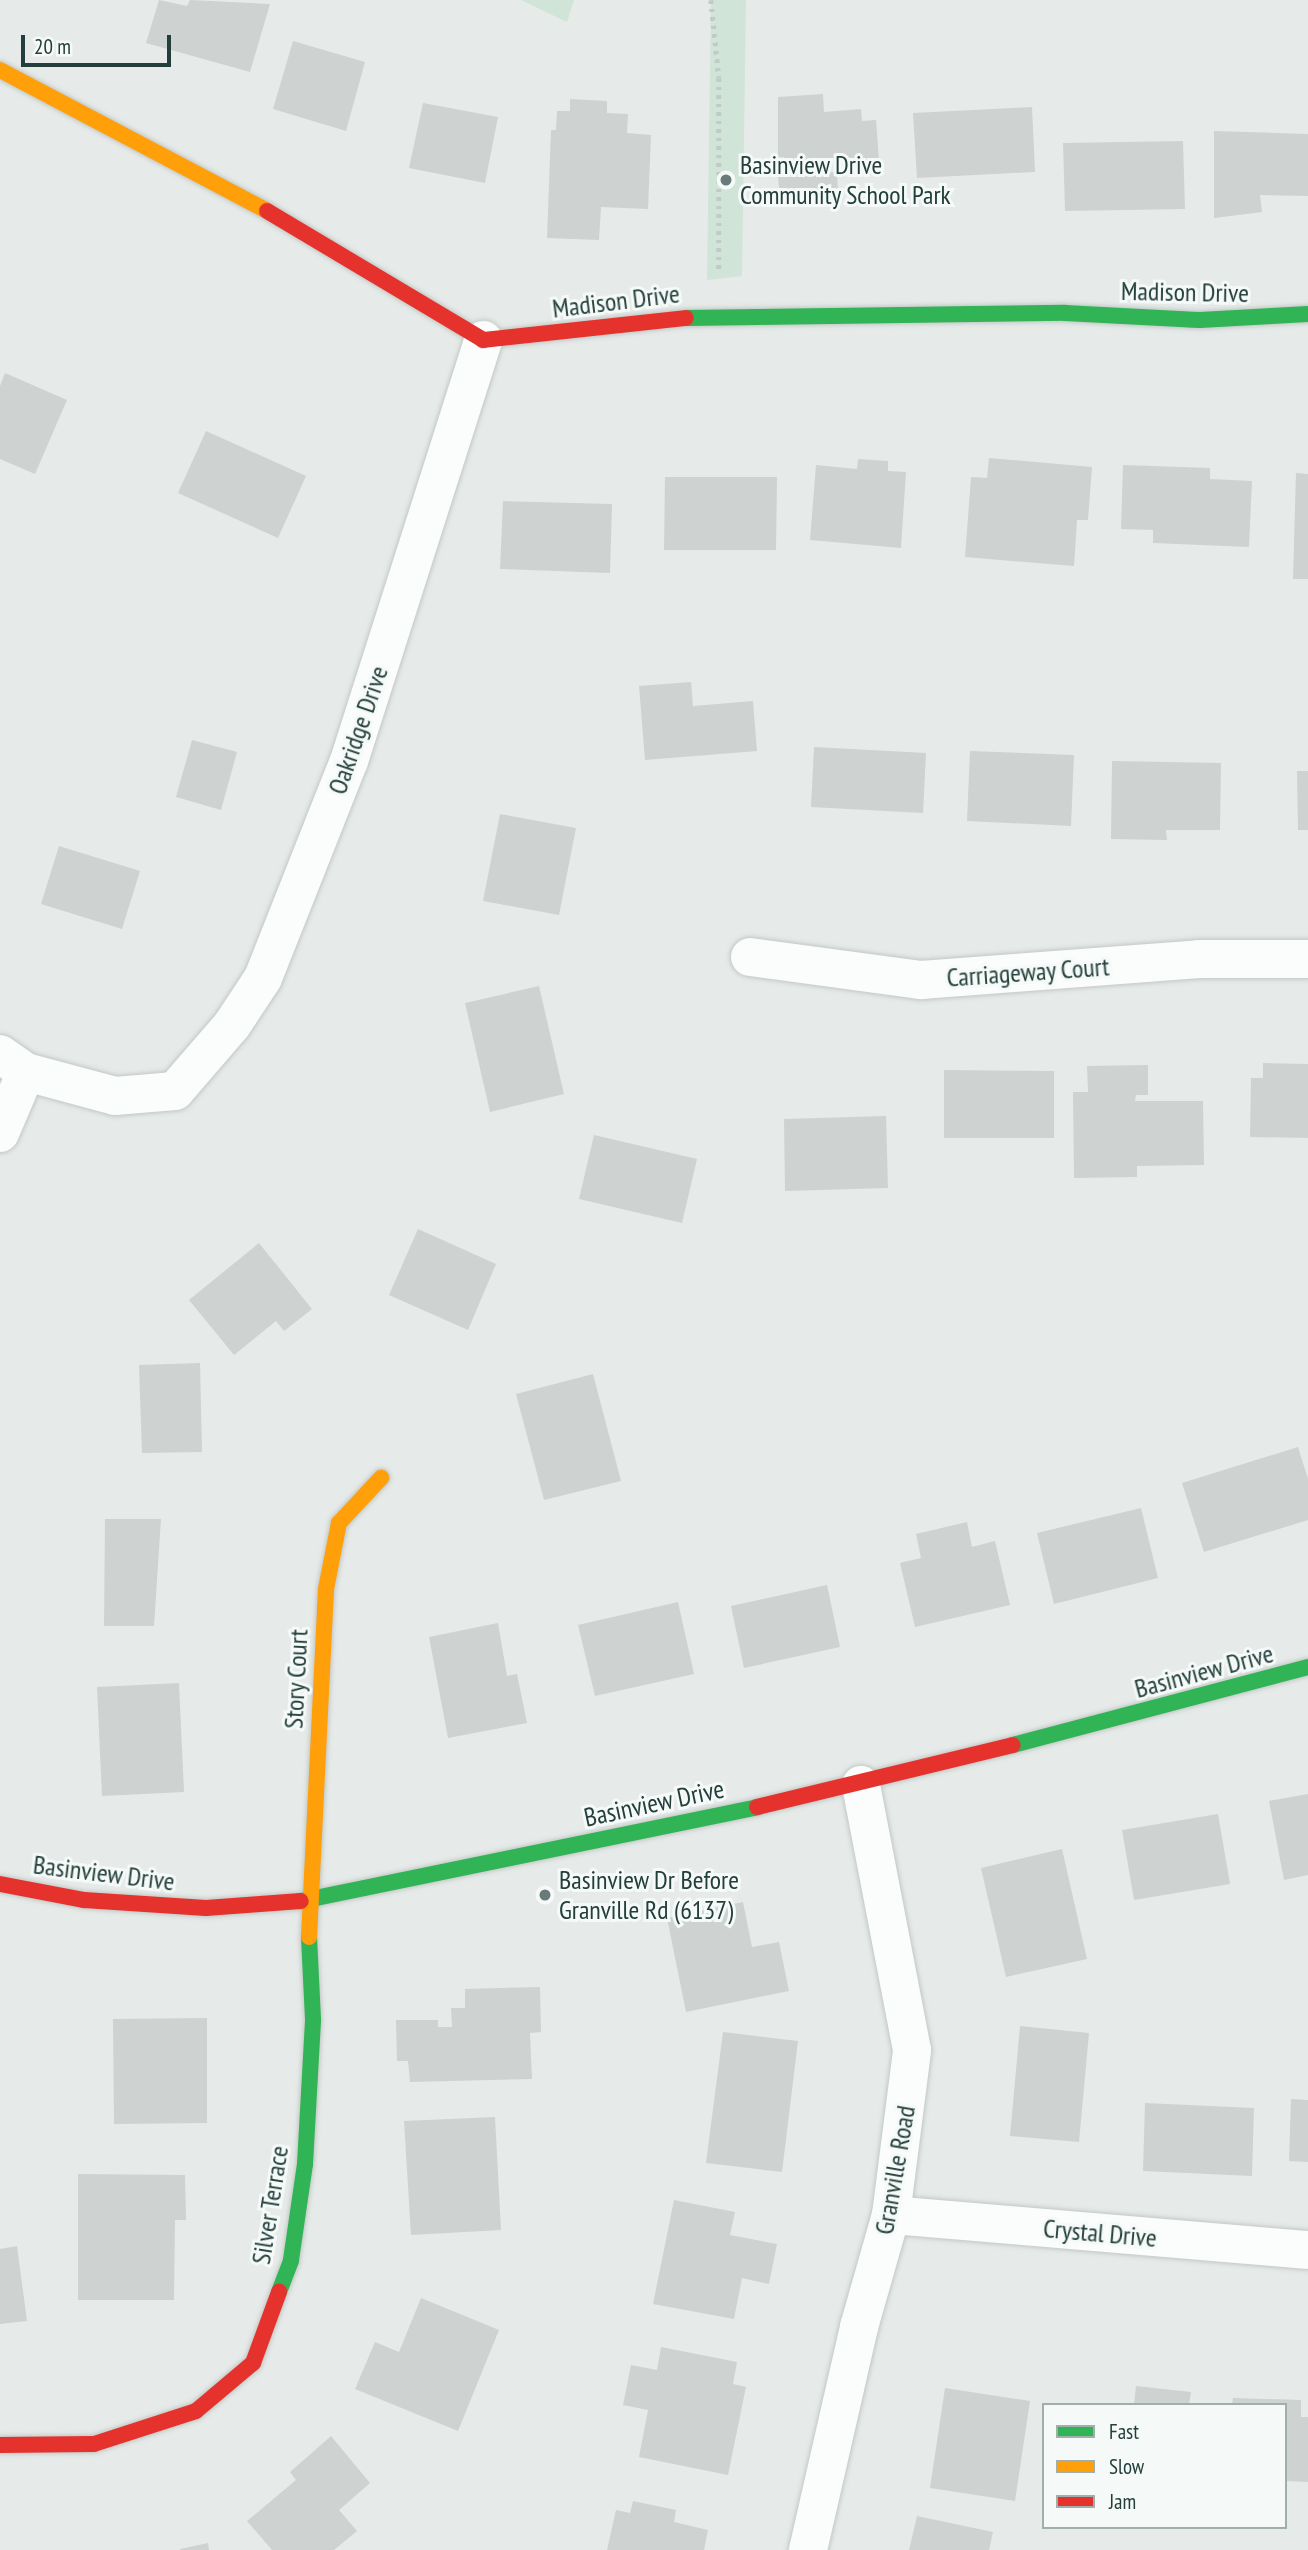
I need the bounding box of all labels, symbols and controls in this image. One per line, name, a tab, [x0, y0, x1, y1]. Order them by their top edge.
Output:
scale bar	[24, 21, 175, 65]
text: 20 m	[34, 33, 71, 60]
place label: Basinview Drive Community School Park	[740, 149, 951, 210]
marker: Basinview Drive Community School Park	[718, 172, 734, 188]
street label: Madison Drive	[1121, 275, 1249, 309]
street label: Madison Drive	[551, 278, 681, 324]
street label: Oakridge Drive	[322, 662, 394, 798]
street label: Carriageway Court	[945, 951, 1111, 993]
street label: Story Court	[278, 1628, 314, 1730]
street label: Basinview Drive	[1131, 1637, 1277, 1705]
street label: Basinview Drive	[581, 1773, 727, 1833]
street label: Basinview Drive	[31, 1849, 177, 1897]
place label: Basinview Dr Before Granville Rd (6137)	[559, 1864, 739, 1926]
marker: Basinview Dr Before Granville Rd (6137)	[537, 1887, 553, 1903]
street label: Granville Road	[868, 2103, 922, 2237]
street label: Silver Terrace	[245, 2143, 295, 2267]
street label: Crystal Drive	[1042, 2213, 1158, 2253]
legend	[1042, 2403, 1287, 2529]
text: Fast	[1109, 2418, 1139, 2445]
text: Slow	[1109, 2453, 1144, 2480]
text: Jam	[1109, 2488, 1136, 2515]

